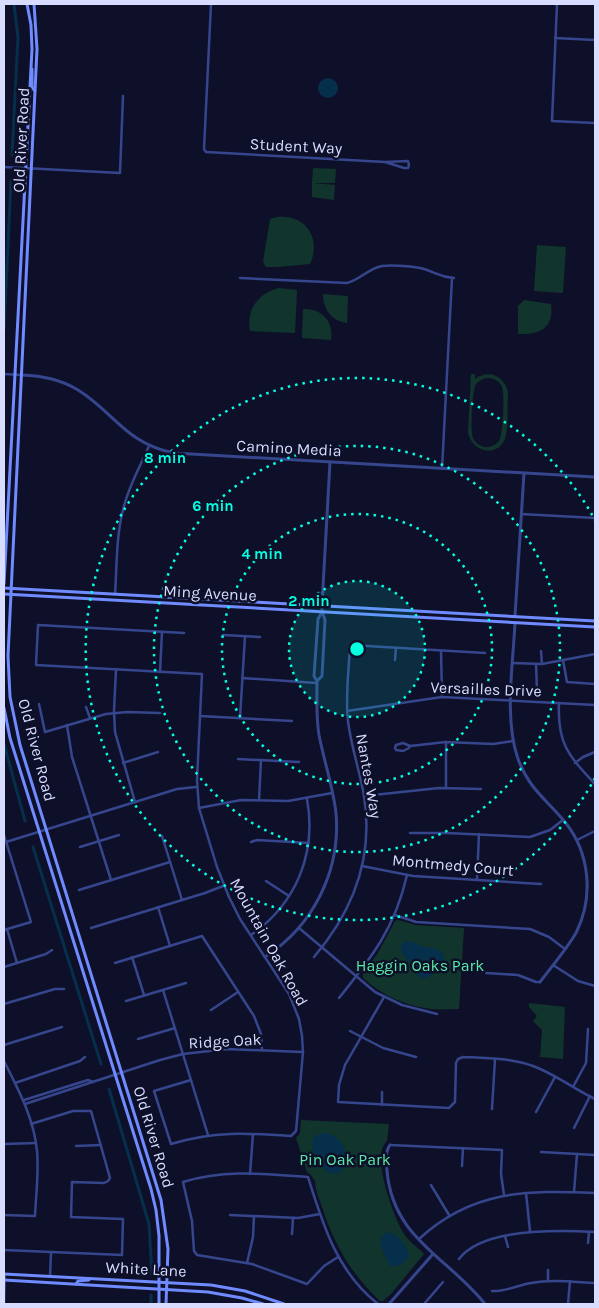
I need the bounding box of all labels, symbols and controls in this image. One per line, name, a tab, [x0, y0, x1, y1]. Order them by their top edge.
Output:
street label: Old River Road	[9, 87, 33, 193]
street label: Student Way	[249, 134, 343, 158]
street label: Camino Media	[236, 436, 342, 460]
text: 8 min	[144, 449, 186, 467]
text: 6 min	[192, 497, 234, 515]
text: 4 min	[241, 545, 283, 563]
street label: Ming Avenue	[163, 581, 257, 605]
text: 2 min	[288, 592, 330, 610]
centre of rings	[348, 640, 366, 658]
street label: Versailles Drive	[430, 678, 542, 700]
street label: Old River Road	[14, 697, 60, 803]
street label: Nantes Way	[352, 732, 386, 820]
street label: Montmedy Court	[391, 850, 515, 880]
street label: Mountain Oak Road	[226, 875, 312, 1009]
park label: Haggin Oaks Park	[356, 956, 484, 975]
street label: Ridge Oak	[188, 1030, 262, 1052]
street label: Old River Road	[130, 1084, 178, 1190]
park label: Pin Oak Park	[299, 1150, 391, 1169]
street label: White Lane	[105, 1257, 187, 1281]

